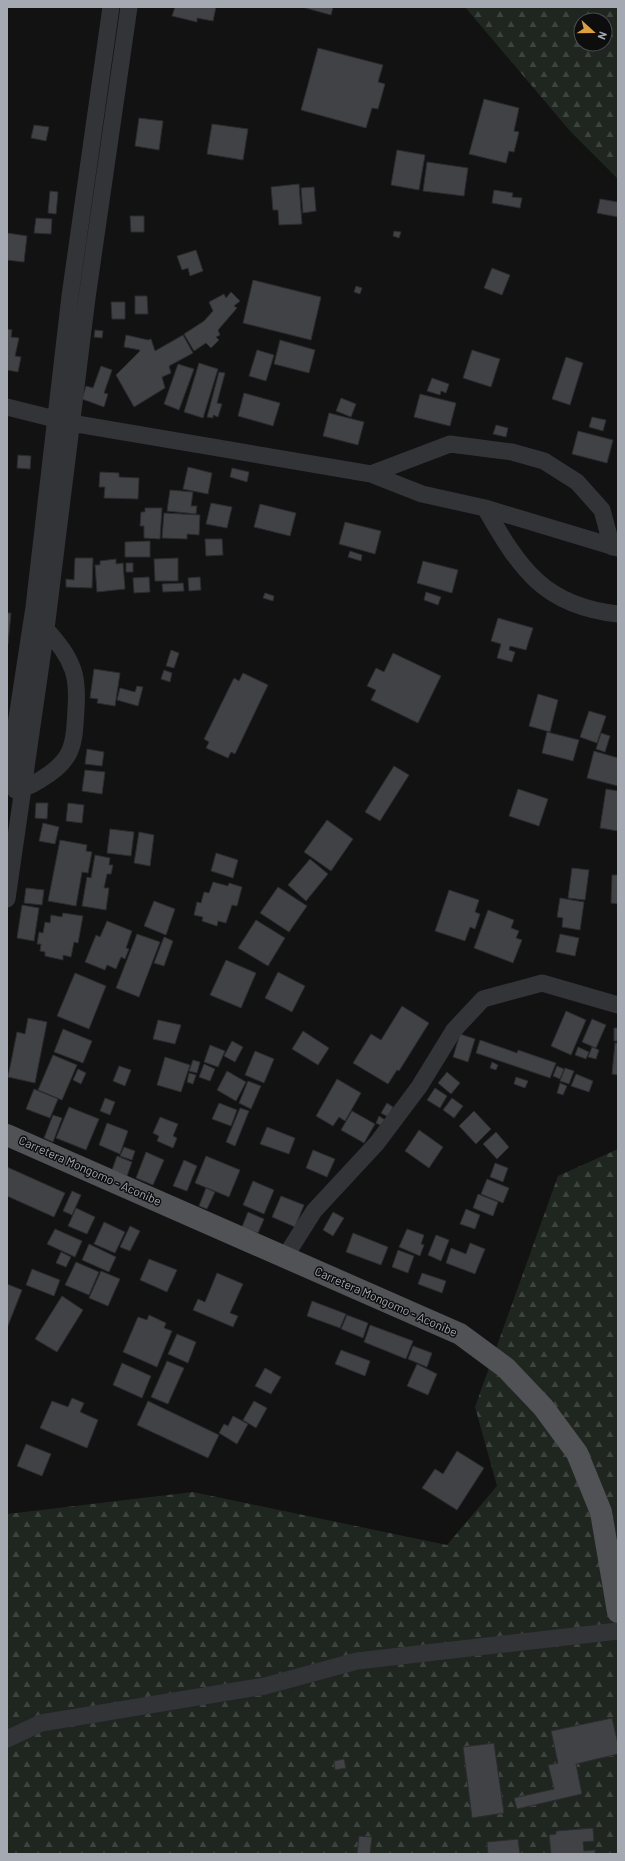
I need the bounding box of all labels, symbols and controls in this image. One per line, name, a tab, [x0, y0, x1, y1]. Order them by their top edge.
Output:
north arrow	[573, 12, 613, 52]
text: N	[595, 30, 610, 42]
street label: Carretera Mongomo - Aconibe	[17, 1132, 164, 1208]
street label: Carretera Mongomo - Aconibe	[313, 1263, 460, 1339]

